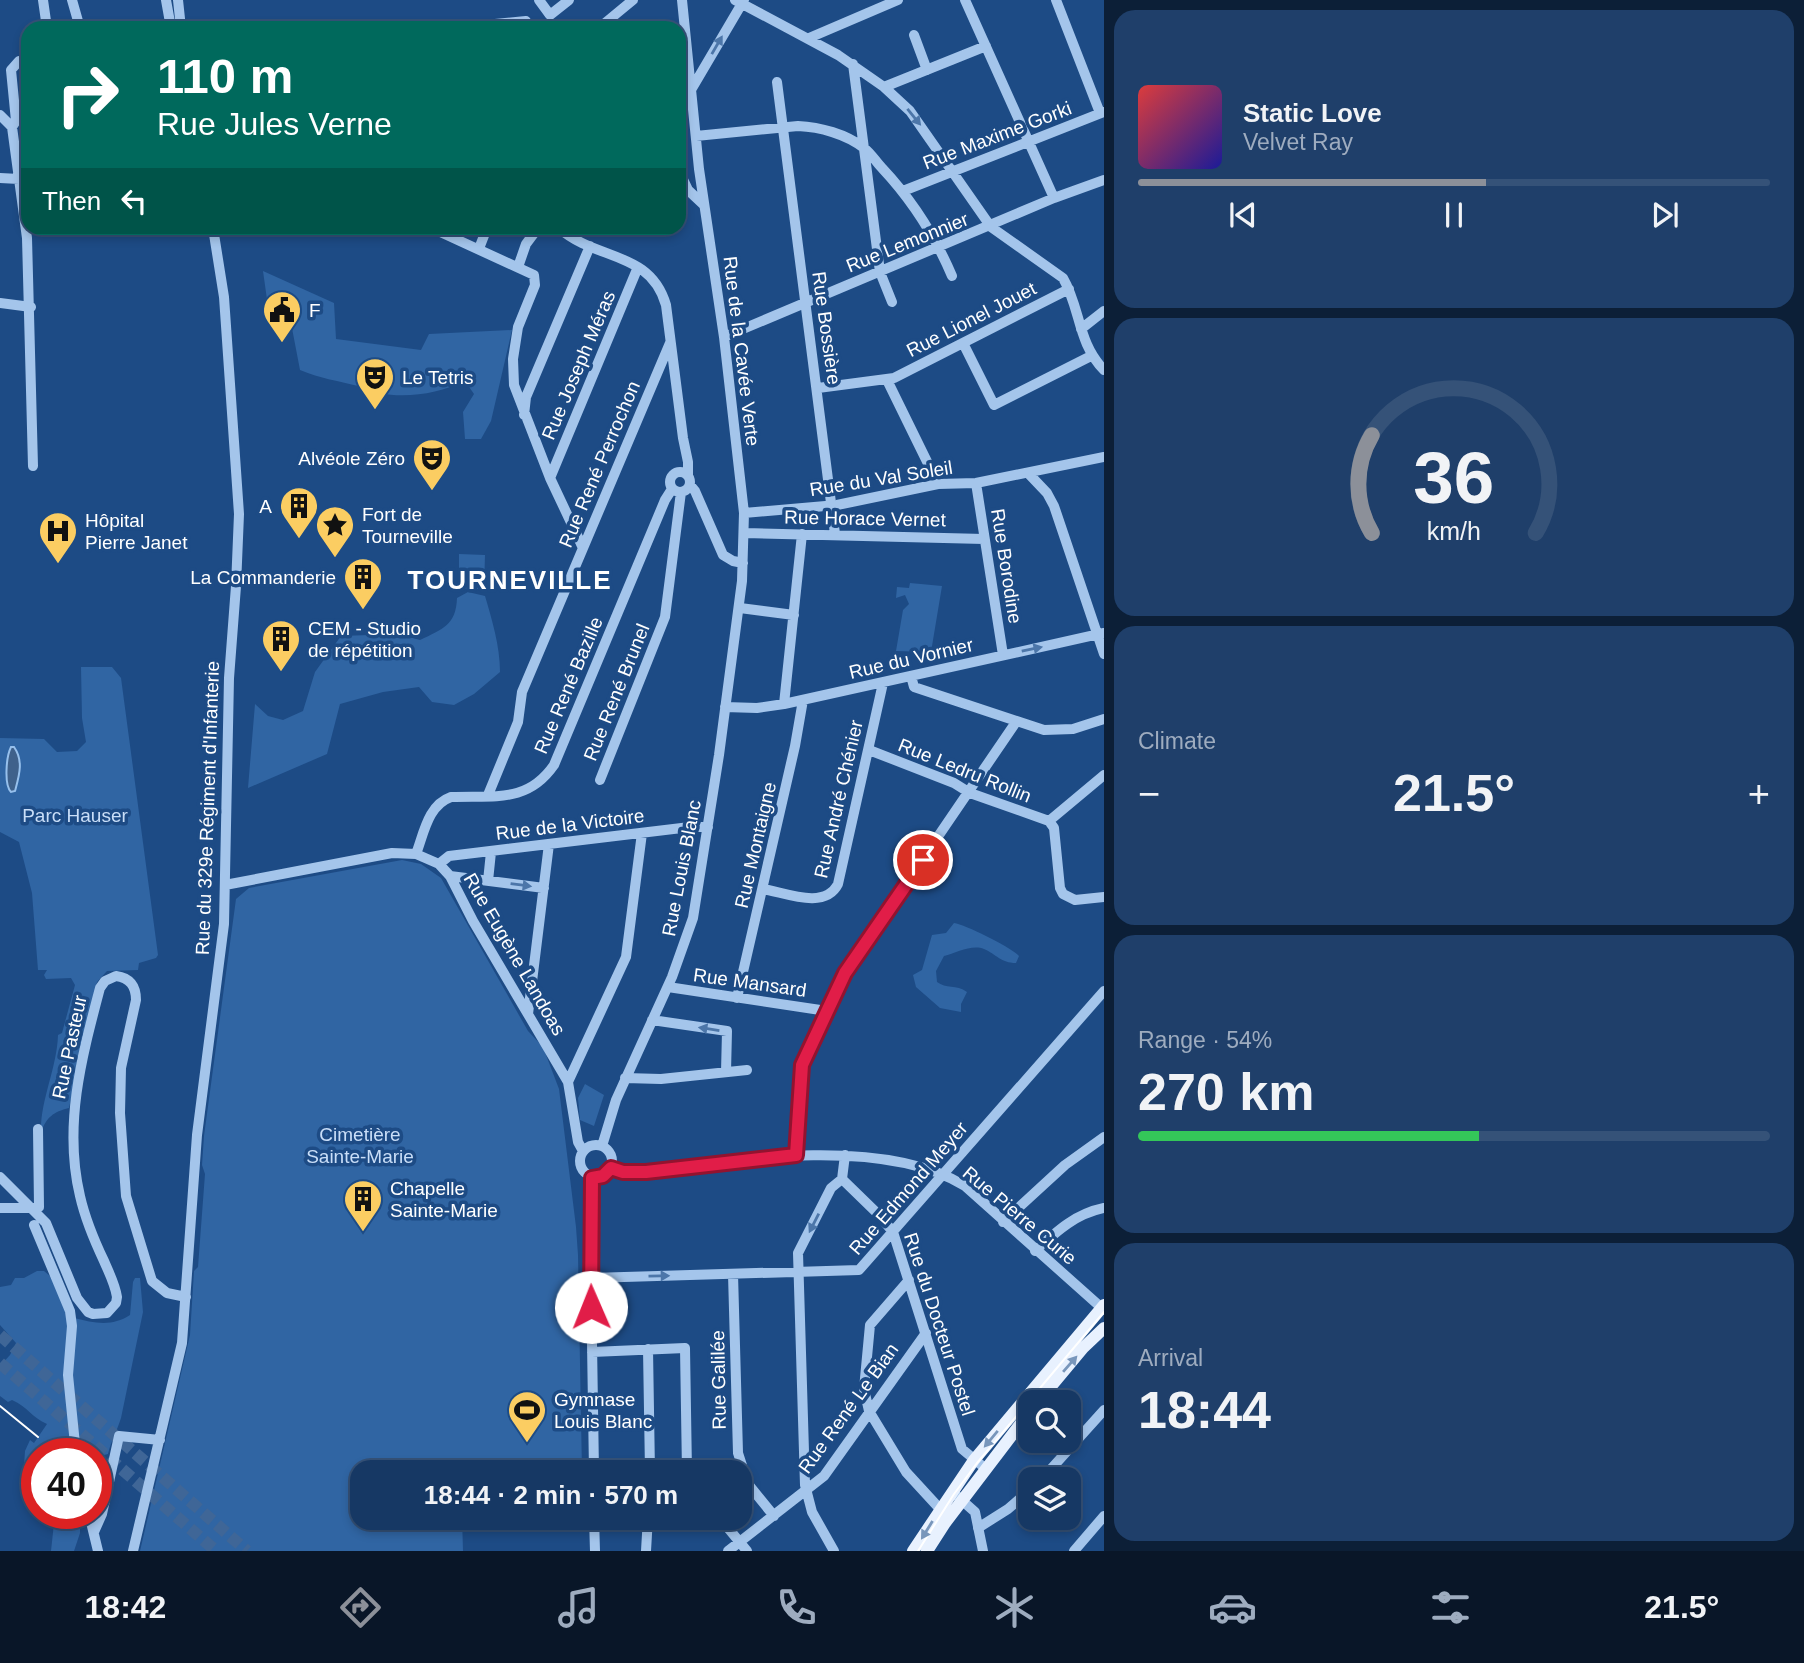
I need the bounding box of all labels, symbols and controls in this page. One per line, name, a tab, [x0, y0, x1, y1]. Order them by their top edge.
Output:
one-way arrow	[711, 36, 723, 55]
icon: right	[42, 49, 133, 140]
text: 110 m	[157, 49, 293, 103]
street label: Rue Maxime Gorki	[920, 97, 1074, 173]
text: Static Love	[1243, 98, 1382, 128]
text: Rue Jules Verne	[157, 106, 392, 142]
one-way arrow	[906, 107, 921, 125]
text: Velvet Ray	[1243, 129, 1353, 155]
icon: left	[115, 182, 153, 220]
text: Then	[42, 186, 101, 216]
icon: previous	[1224, 196, 1262, 234]
icon: pause	[1435, 196, 1473, 234]
icon: next	[1646, 196, 1684, 234]
street label: Rue Lemonnier	[843, 208, 972, 277]
street label: Rue de la Cavée Verte	[719, 255, 764, 447]
street label: Rue Bossière	[808, 270, 845, 386]
street label: Rue Lionel Jouet	[903, 277, 1040, 361]
street label: Rue Joseph Méras	[538, 288, 619, 443]
public building icon: F	[261, 289, 303, 344]
place label: F	[309, 300, 321, 321]
theatre icon: Le Tetris	[354, 356, 396, 411]
place label: Le Tetris	[402, 367, 473, 388]
street label: Rue René Perrochon	[555, 378, 644, 550]
theatre icon: Alvéole Zéro	[411, 437, 453, 492]
text: 36	[1414, 438, 1494, 519]
place label: Alvéole Zéro	[298, 448, 405, 469]
street label: Rue du Val Soleil	[808, 457, 954, 500]
building icon: A	[278, 485, 320, 540]
place label: A	[259, 496, 272, 517]
place icon: Fort de Tourneville	[314, 504, 356, 559]
place label: Fort de Tourneville	[362, 504, 453, 547]
street label: Rue Horace Vernet	[784, 507, 947, 530]
street label: Rue Borodine	[987, 507, 1026, 625]
hospital icon: Hôpital Pierre Janet	[37, 510, 79, 565]
place label: Hôpital Pierre Janet	[85, 510, 188, 553]
text: km/h	[1427, 517, 1481, 545]
building icon: La Commanderie	[342, 556, 384, 611]
district label: TOURNEVILLE	[408, 565, 612, 595]
place label: La Commanderie	[190, 567, 336, 588]
street label: Rue René Bazille	[530, 614, 607, 757]
building icon: CEM - Studio de répétition	[260, 618, 302, 673]
place label: CEM - Studio de répétition	[308, 618, 421, 661]
street label: Rue René Brunel	[579, 621, 654, 764]
street label: Rue du Vornier	[847, 634, 976, 683]
one-way arrow	[1021, 643, 1043, 654]
street label: Rue du 329e Régiment d'Infanterie	[192, 661, 223, 955]
street label: Rue André Chénier	[810, 717, 867, 880]
text: Climate	[1138, 728, 1216, 754]
street label: Rue Ledru Rollin	[895, 734, 1034, 807]
text: 21.5°	[1393, 764, 1515, 822]
text: −	[1138, 773, 1160, 815]
text: +	[1748, 773, 1770, 815]
street label: Rue Montaigne	[731, 780, 780, 910]
street label: Rue Louis Blanc	[658, 798, 705, 938]
park label: Parc Hauser	[22, 805, 128, 826]
street label: Rue de la Victoire	[495, 805, 646, 844]
pin	[893, 830, 953, 890]
icon: arrive	[904, 841, 942, 879]
street label: Rue Eugène Landoas	[460, 869, 570, 1039]
one-way arrow	[510, 880, 532, 891]
street label: Rue Mansard	[692, 964, 808, 1001]
street label: Rue Pasteur	[48, 993, 91, 1101]
one-way arrow	[698, 1023, 720, 1034]
text: Range · 54%	[1138, 1027, 1272, 1053]
text: 270 km	[1138, 1063, 1314, 1121]
street label: Rue Edmond Meyer	[845, 1117, 972, 1259]
park label: Cimetière Sainte-Marie	[306, 1124, 414, 1167]
street label: Rue Pierre Curie	[959, 1162, 1081, 1269]
building icon: Chapelle Sainte-Marie	[342, 1178, 384, 1233]
place label: Chapelle Sainte-Marie	[390, 1178, 498, 1221]
one-way arrow	[808, 1213, 819, 1233]
street label: Rue du Docteur Postel	[900, 1230, 979, 1418]
position arrow	[554, 1270, 628, 1344]
one-way arrow	[648, 1270, 670, 1282]
street label: Rue Galilée	[707, 1330, 730, 1430]
street label: Rue René Le Bian	[794, 1339, 903, 1477]
text: Arrival	[1138, 1345, 1203, 1371]
one-way arrow	[1062, 1355, 1077, 1372]
text: 18:44	[1138, 1381, 1271, 1439]
sports icon: Gymnase Louis Blanc	[506, 1389, 548, 1444]
place label: Gymnase Louis Blanc	[554, 1389, 652, 1432]
map controls	[1018, 1390, 1081, 1530]
button: search	[1018, 1390, 1081, 1453]
one-way arrow	[984, 1430, 999, 1448]
speed limit sign: 40	[21, 1438, 112, 1529]
button: layers	[1018, 1467, 1081, 1530]
text: 18:44 · 2 min · 570 m	[424, 1480, 678, 1510]
one-way arrow	[920, 1520, 933, 1540]
icon: directions	[336, 1583, 385, 1632]
icon: music	[554, 1583, 603, 1632]
icon: phone	[772, 1583, 821, 1632]
icon: climate	[990, 1583, 1039, 1632]
icon: car	[1208, 1583, 1257, 1632]
icon: filters	[1426, 1583, 1475, 1632]
text: 18:42	[85, 1589, 166, 1625]
text: 21.5°	[1644, 1589, 1719, 1625]

